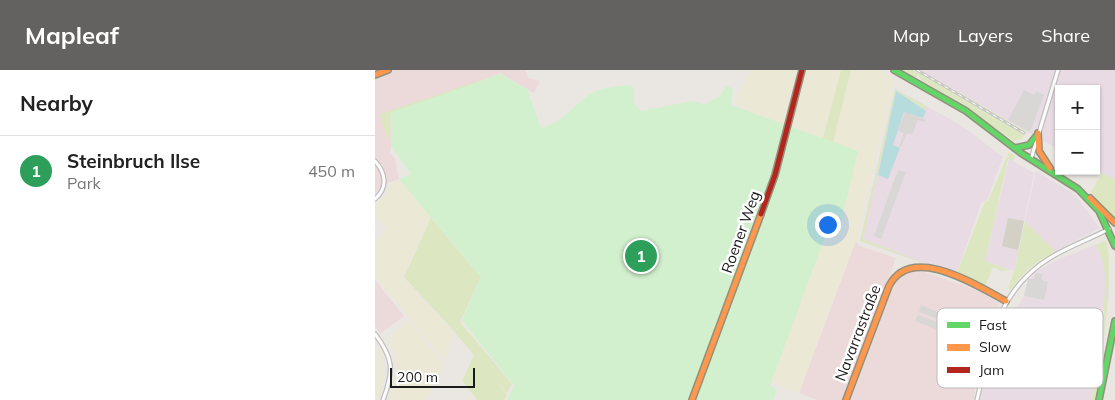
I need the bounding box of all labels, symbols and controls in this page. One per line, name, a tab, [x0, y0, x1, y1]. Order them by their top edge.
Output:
text: Mapleaf	[25, 20, 119, 50]
text: Map	[893, 24, 930, 47]
text: Layers	[958, 24, 1013, 47]
text: Share	[1041, 24, 1090, 47]
map controls	[1055, 85, 1100, 175]
button: +	[1055, 85, 1100, 130]
text: Nearby	[20, 90, 93, 116]
button: −	[1055, 130, 1100, 175]
text: Steinbruch Ilse	[67, 149, 200, 173]
text: 1	[31, 161, 41, 181]
text: 450 m	[308, 161, 355, 181]
text: Park	[67, 173, 101, 193]
street label: Roener Weg	[717, 188, 764, 276]
your location	[815, 212, 841, 238]
pin: 1	[625, 237, 657, 275]
street label: Navarrastraße	[830, 282, 885, 384]
legend	[937, 308, 1103, 388]
text: Fast	[979, 316, 1007, 334]
text: Slow	[979, 338, 1011, 356]
text: Jam	[979, 361, 1004, 379]
scale bar	[390, 365, 475, 388]
text: 200 m	[397, 368, 438, 386]

